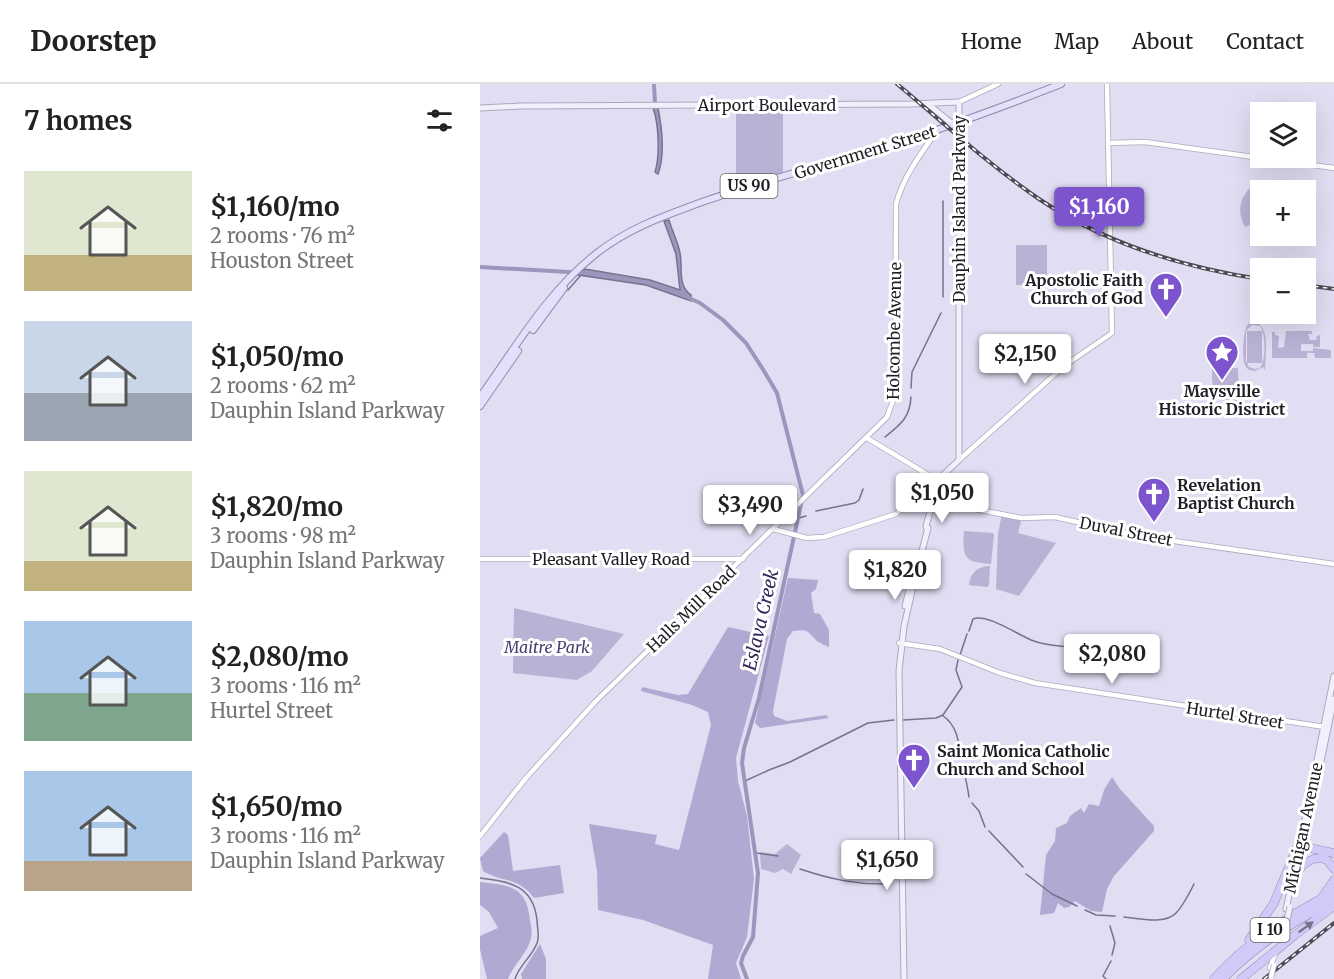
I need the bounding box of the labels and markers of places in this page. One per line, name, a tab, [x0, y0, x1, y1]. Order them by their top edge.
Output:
pin: $1,160	[1050, 187, 1148, 238]
place label: Apostolic Faith Church of God	[1024, 270, 1143, 308]
church icon: Apostolic Faith Church of God	[1148, 271, 1184, 318]
pin: $2,150	[976, 334, 1074, 385]
place icon: Maysville Historic District	[1204, 334, 1240, 381]
place label: Maysville Historic District	[1158, 381, 1286, 419]
pin: $1,050	[893, 473, 991, 524]
place label: Revelation Baptist Church	[1177, 475, 1295, 513]
church icon: Revelation Baptist Church	[1136, 476, 1172, 523]
pin: $3,490	[701, 485, 799, 536]
pin: $1,820	[846, 550, 944, 601]
pin: $2,080	[1063, 634, 1161, 685]
place label: Saint Monica Catholic Church and School	[937, 741, 1110, 779]
church icon: Saint Monica Catholic Church and School	[896, 742, 932, 789]
pin: $1,650	[838, 840, 936, 891]

